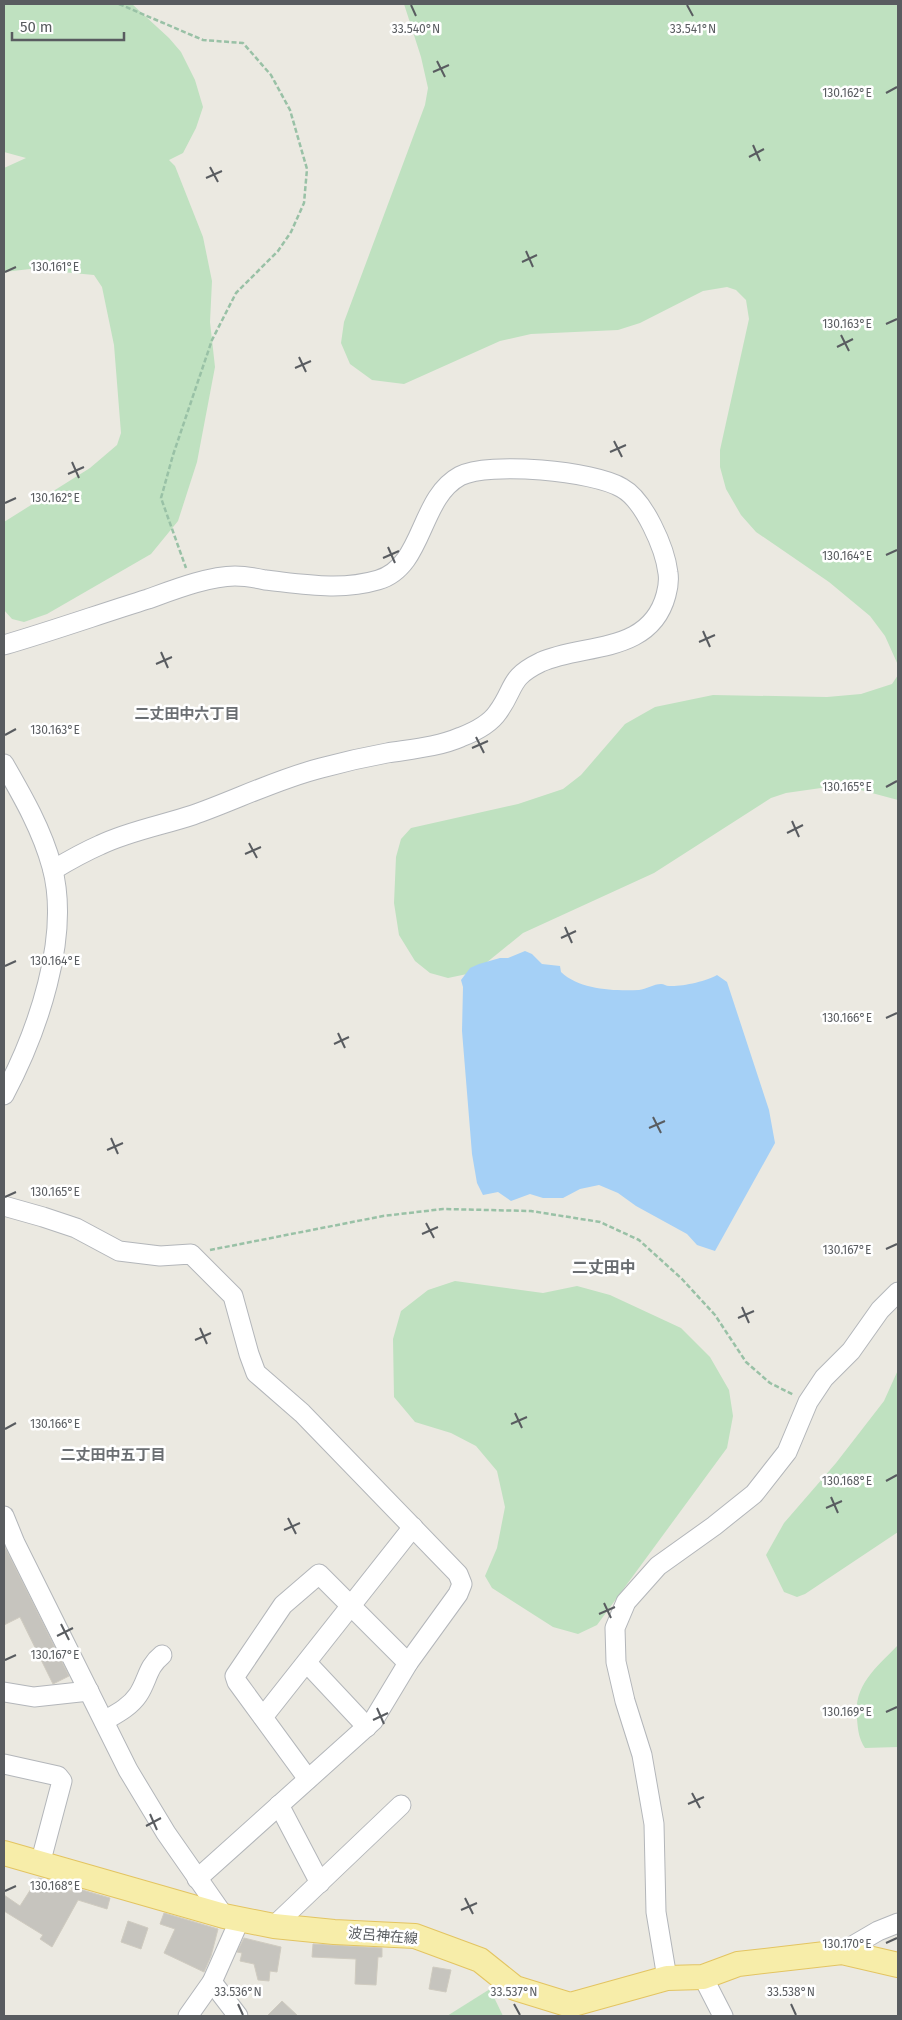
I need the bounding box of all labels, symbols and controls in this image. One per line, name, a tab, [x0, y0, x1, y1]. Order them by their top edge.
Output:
scale bar	[12, 10, 125, 42]
text: 50 m	[20, 18, 53, 36]
text: 33.540°N	[392, 22, 440, 36]
text: 33.541°N	[670, 22, 716, 36]
text: 130.162°E	[822, 86, 872, 100]
text: 130.161°E	[31, 260, 79, 274]
text: 130.163°E	[822, 317, 872, 331]
text: 130.162°E	[30, 491, 80, 505]
text: 130.164°E	[822, 549, 872, 563]
district label: 二丈田中六丁目	[134, 705, 240, 723]
text: 130.163°E	[30, 723, 80, 737]
text: 130.165°E	[822, 780, 872, 794]
text: 130.164°E	[30, 954, 80, 968]
text: 130.166°E	[822, 1011, 872, 1025]
text: 130.165°E	[30, 1185, 80, 1199]
text: 130.167°E	[823, 1243, 872, 1257]
district label: 二丈田中	[572, 1258, 636, 1277]
text: 130.166°E	[30, 1417, 80, 1431]
district label: 二丈田中五丁目	[60, 1446, 166, 1464]
text: 130.168°E	[822, 1474, 872, 1488]
text: 130.167°E	[31, 1648, 80, 1662]
text: 130.169°E	[822, 1705, 872, 1719]
text: 130.168°E	[30, 1879, 80, 1893]
street label: 波呂神在線	[347, 1924, 419, 1948]
text: 130.170°E	[822, 1937, 872, 1951]
text: 33.536°N	[214, 1985, 262, 1999]
text: 33.537°N	[491, 1985, 537, 1999]
text: 33.538°N	[767, 1985, 815, 1999]

